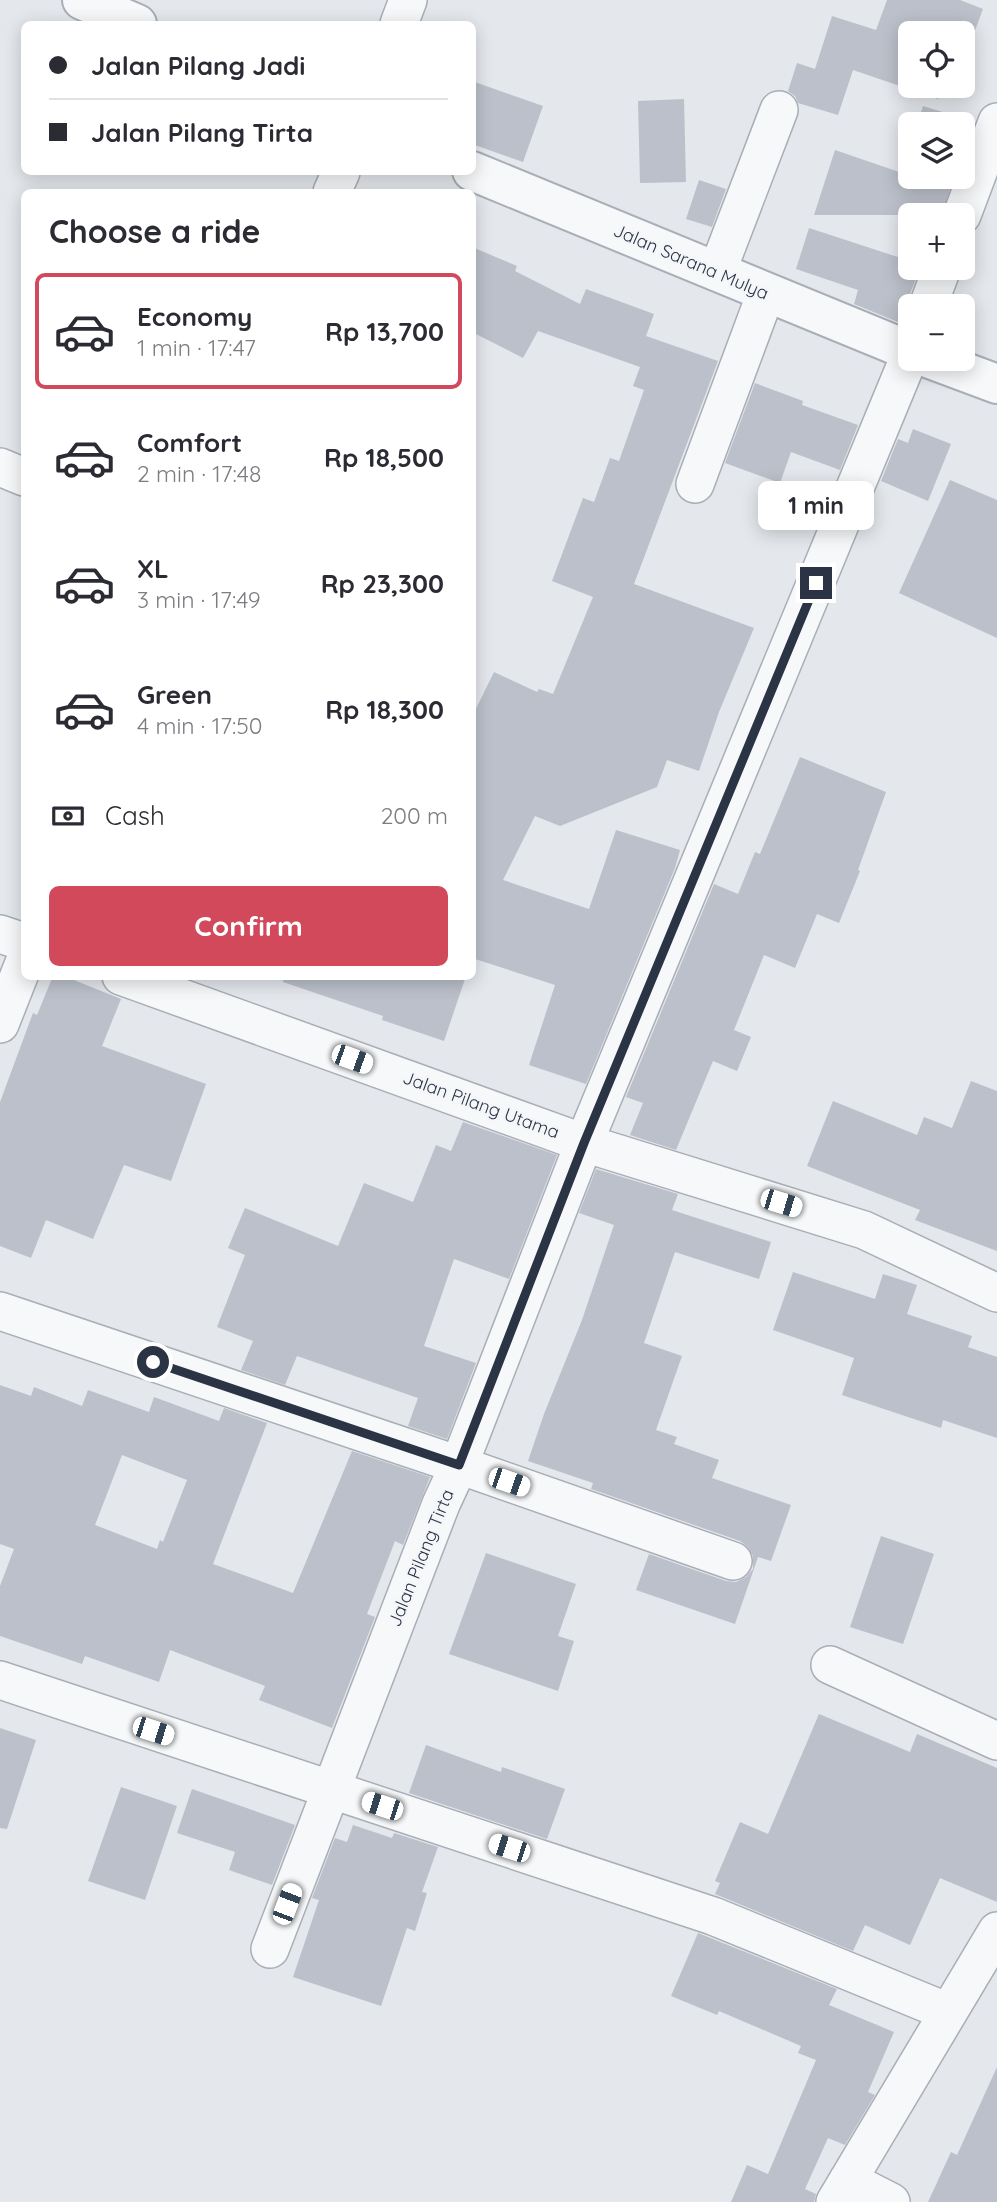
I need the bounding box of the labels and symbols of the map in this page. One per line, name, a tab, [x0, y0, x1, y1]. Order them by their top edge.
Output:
street label: Jalan Sarana Mulya	[610, 218, 772, 305]
callout: 1 min	[758, 482, 874, 530]
route end	[800, 567, 832, 599]
car	[329, 1042, 376, 1076]
street label: Jalan Pilang Utama	[400, 1066, 563, 1144]
car	[758, 1187, 805, 1219]
route start	[137, 1346, 169, 1378]
car	[486, 1465, 533, 1499]
street label: Jalan Pilang Tirta	[382, 1486, 459, 1630]
car	[130, 1715, 177, 1747]
car	[359, 1790, 406, 1822]
car	[486, 1832, 533, 1864]
car	[270, 1881, 305, 1927]

